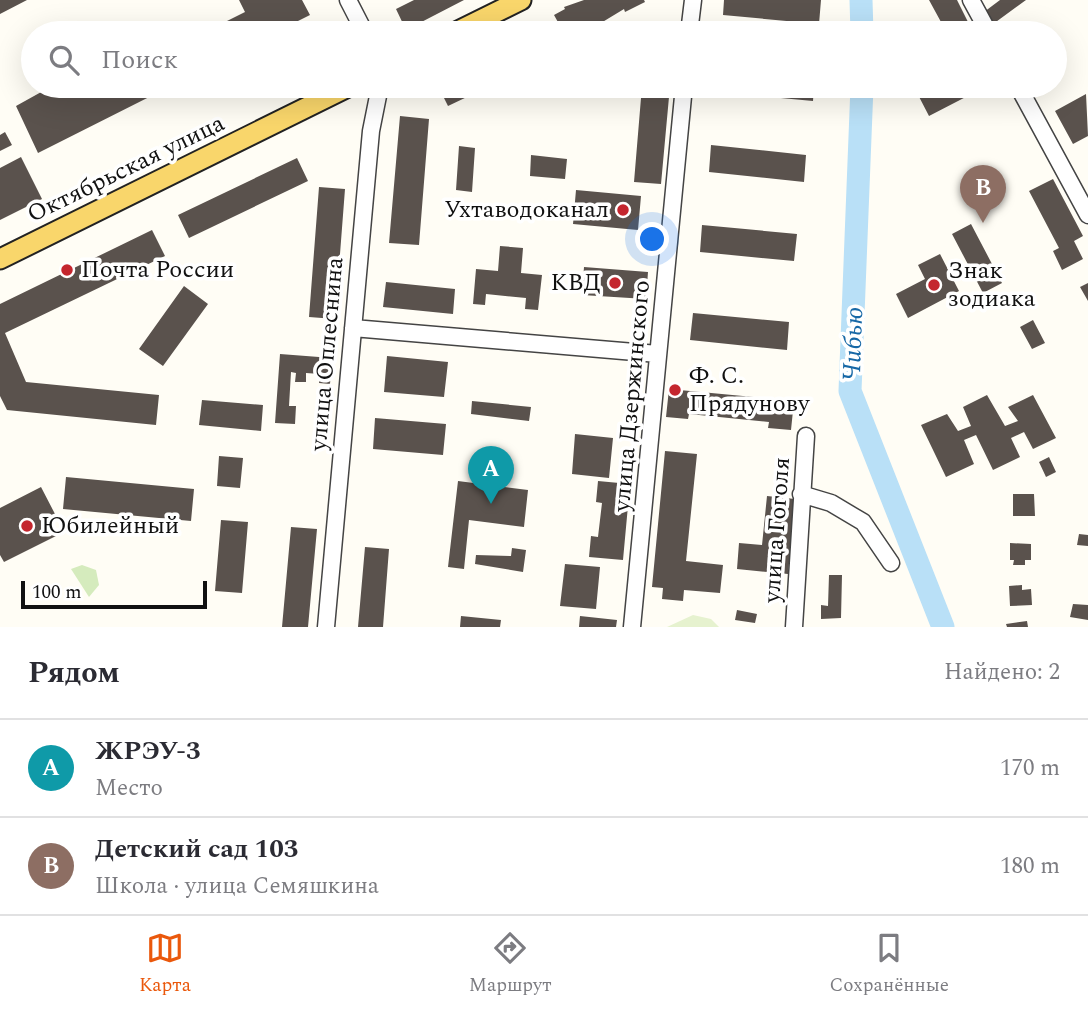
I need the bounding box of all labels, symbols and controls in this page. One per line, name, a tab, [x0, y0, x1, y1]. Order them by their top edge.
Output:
search box	[21, 21, 1067, 98]
text: Поиск	[101, 40, 178, 80]
icon: search	[45, 41, 83, 79]
street label: Октябрьская улица	[21, 105, 231, 232]
pin: B	[960, 165, 1006, 223]
place label: Ухтаводоканал	[444, 192, 609, 228]
marker: Ухтаводоканал	[615, 202, 631, 218]
your location	[635, 222, 669, 256]
place label: Почта России	[81, 252, 234, 288]
place label: Знак зодиака	[948, 253, 1036, 317]
street label: улица Оплеснина	[301, 255, 353, 453]
marker: Почта России	[59, 262, 75, 278]
place label: КВД	[551, 265, 601, 301]
marker: КВД	[607, 275, 623, 291]
marker: Знак зодиака	[926, 277, 942, 293]
street label: улица Дзержинского	[604, 279, 660, 514]
water label: Чибью	[832, 306, 874, 382]
place label: Ф. С. Прядунову	[689, 358, 811, 422]
marker: Ф. С. Прядунову	[667, 382, 683, 398]
pin: A	[468, 446, 514, 504]
street label: улица Гоголя	[754, 456, 800, 605]
place label: Юбилейный	[41, 508, 179, 544]
marker: Юбилейный	[19, 518, 35, 534]
scale bar	[21, 578, 206, 610]
text: 100 m	[32, 578, 82, 607]
text: Рядом	[28, 650, 120, 696]
text: Найдено: 2	[944, 655, 1060, 690]
text: ЖРЭУ-3	[95, 731, 200, 771]
text: A	[42, 751, 60, 786]
text: 170 m	[1000, 751, 1060, 786]
text: Место	[95, 771, 163, 806]
text: Детский сад 103	[95, 829, 298, 869]
text: B	[43, 849, 59, 884]
text: 180 m	[1000, 849, 1060, 884]
text: Школа · улица Семяшкина	[95, 869, 379, 904]
tab: Карта	[139, 929, 191, 1000]
tab: Маршрут	[469, 929, 552, 1000]
tab: Сохранённые	[829, 929, 949, 1000]

